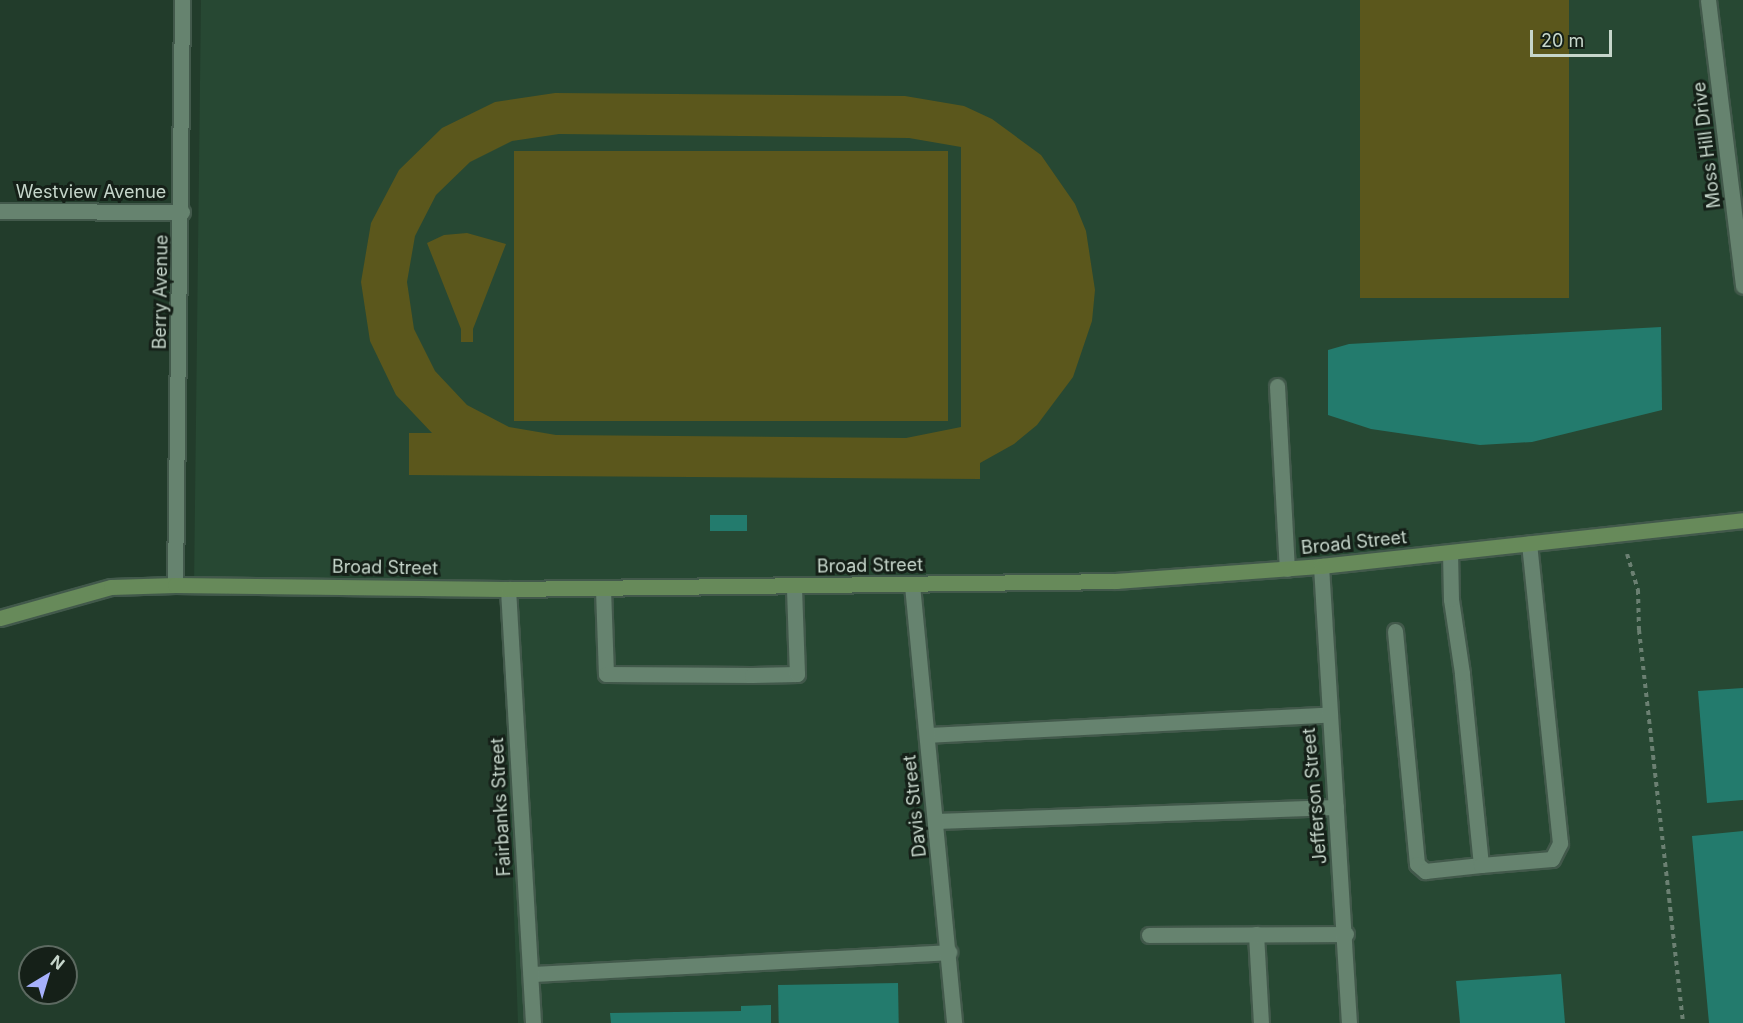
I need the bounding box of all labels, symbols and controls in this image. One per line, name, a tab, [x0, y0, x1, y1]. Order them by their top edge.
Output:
scale bar	[1533, 18, 1616, 56]
text: 20 m	[1541, 30, 1584, 51]
street label: Moss Hill Drive	[1689, 81, 1725, 209]
street label: Westview Avenue	[16, 181, 166, 203]
street label: Berry Avenue	[149, 234, 173, 350]
street label: Broad Street	[1300, 527, 1408, 559]
street label: Broad Street	[817, 554, 923, 578]
street label: Broad Street	[332, 556, 438, 580]
street label: Jefferson Street	[1298, 727, 1332, 865]
street label: Fairbanks Street	[487, 737, 515, 877]
street label: Davis Street	[899, 754, 931, 858]
north arrow	[18, 945, 78, 1005]
text: N	[47, 951, 69, 974]

